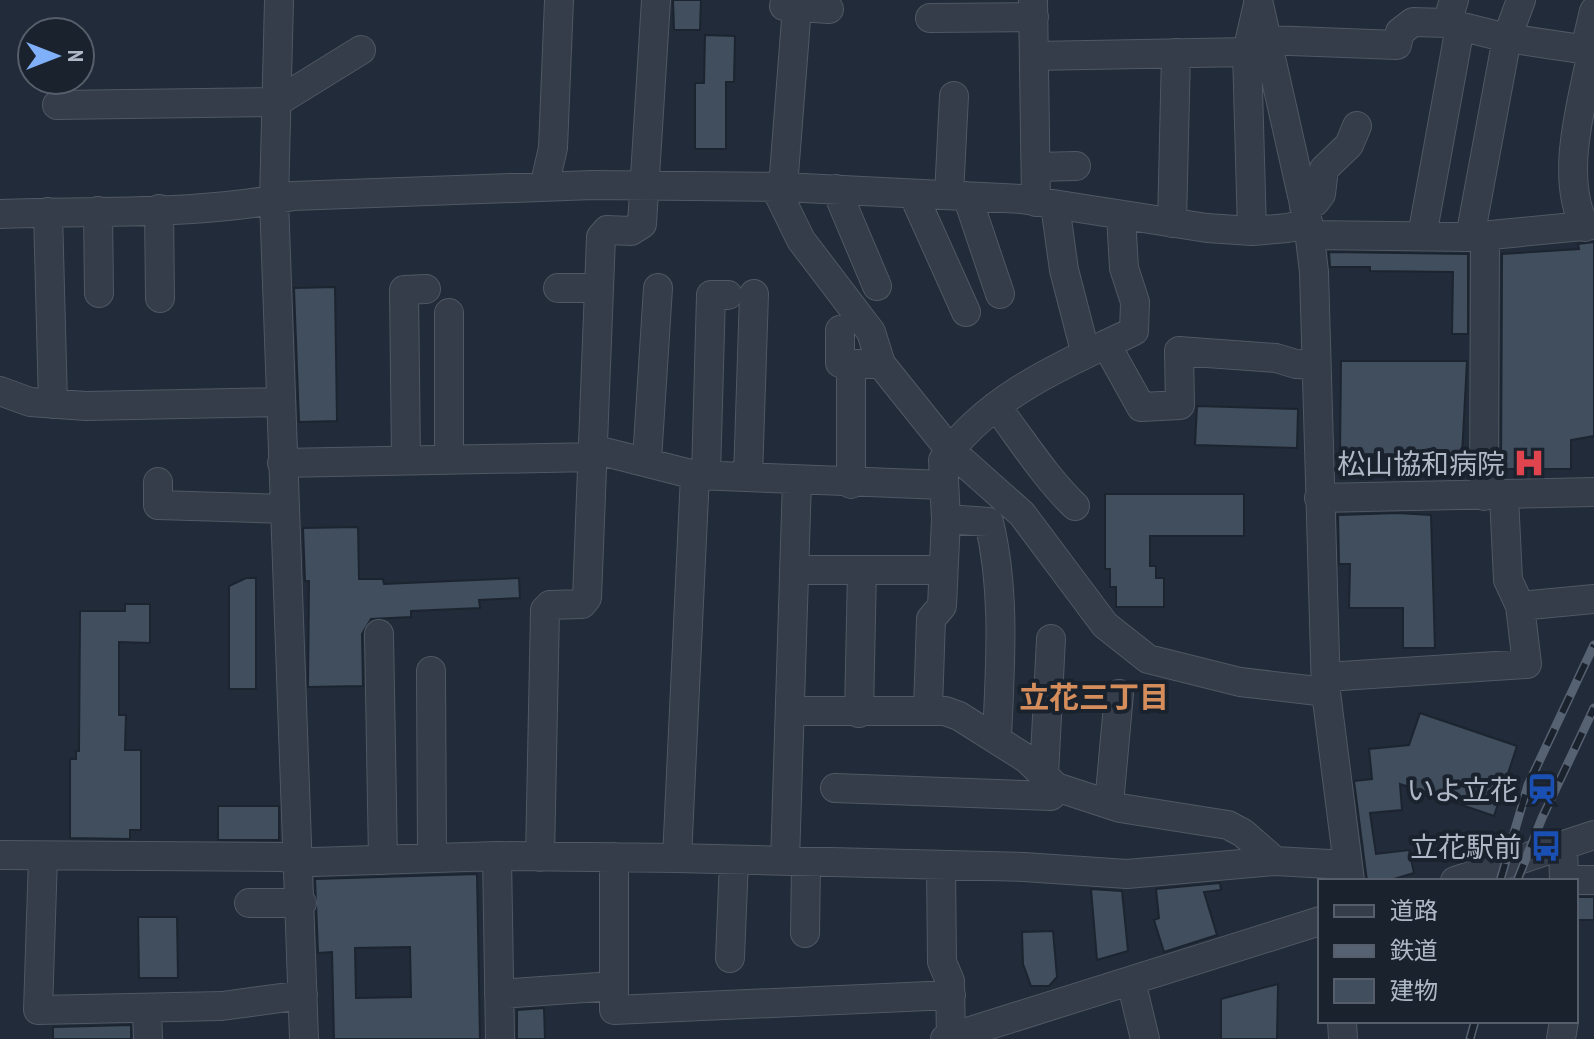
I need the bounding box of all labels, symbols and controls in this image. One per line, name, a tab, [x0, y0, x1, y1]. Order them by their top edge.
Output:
north arrow	[16, 16, 96, 96]
text: N	[62, 50, 90, 62]
place label: 松山協和病院	[1337, 445, 1505, 482]
hospital icon: 松山協和病院	[1512, 446, 1546, 480]
district label: 立花三丁目	[1019, 677, 1169, 716]
place label: いよ立花	[1407, 771, 1518, 808]
station icon: いよ立花	[1525, 772, 1559, 806]
place label: 立花駅前	[1410, 828, 1522, 865]
bus stop icon: 立花駅前	[1529, 829, 1563, 863]
legend	[1318, 879, 1578, 1023]
text: 道路	[1390, 895, 1438, 926]
text: 鉄道	[1390, 935, 1438, 966]
text: 建物	[1390, 975, 1438, 1006]

